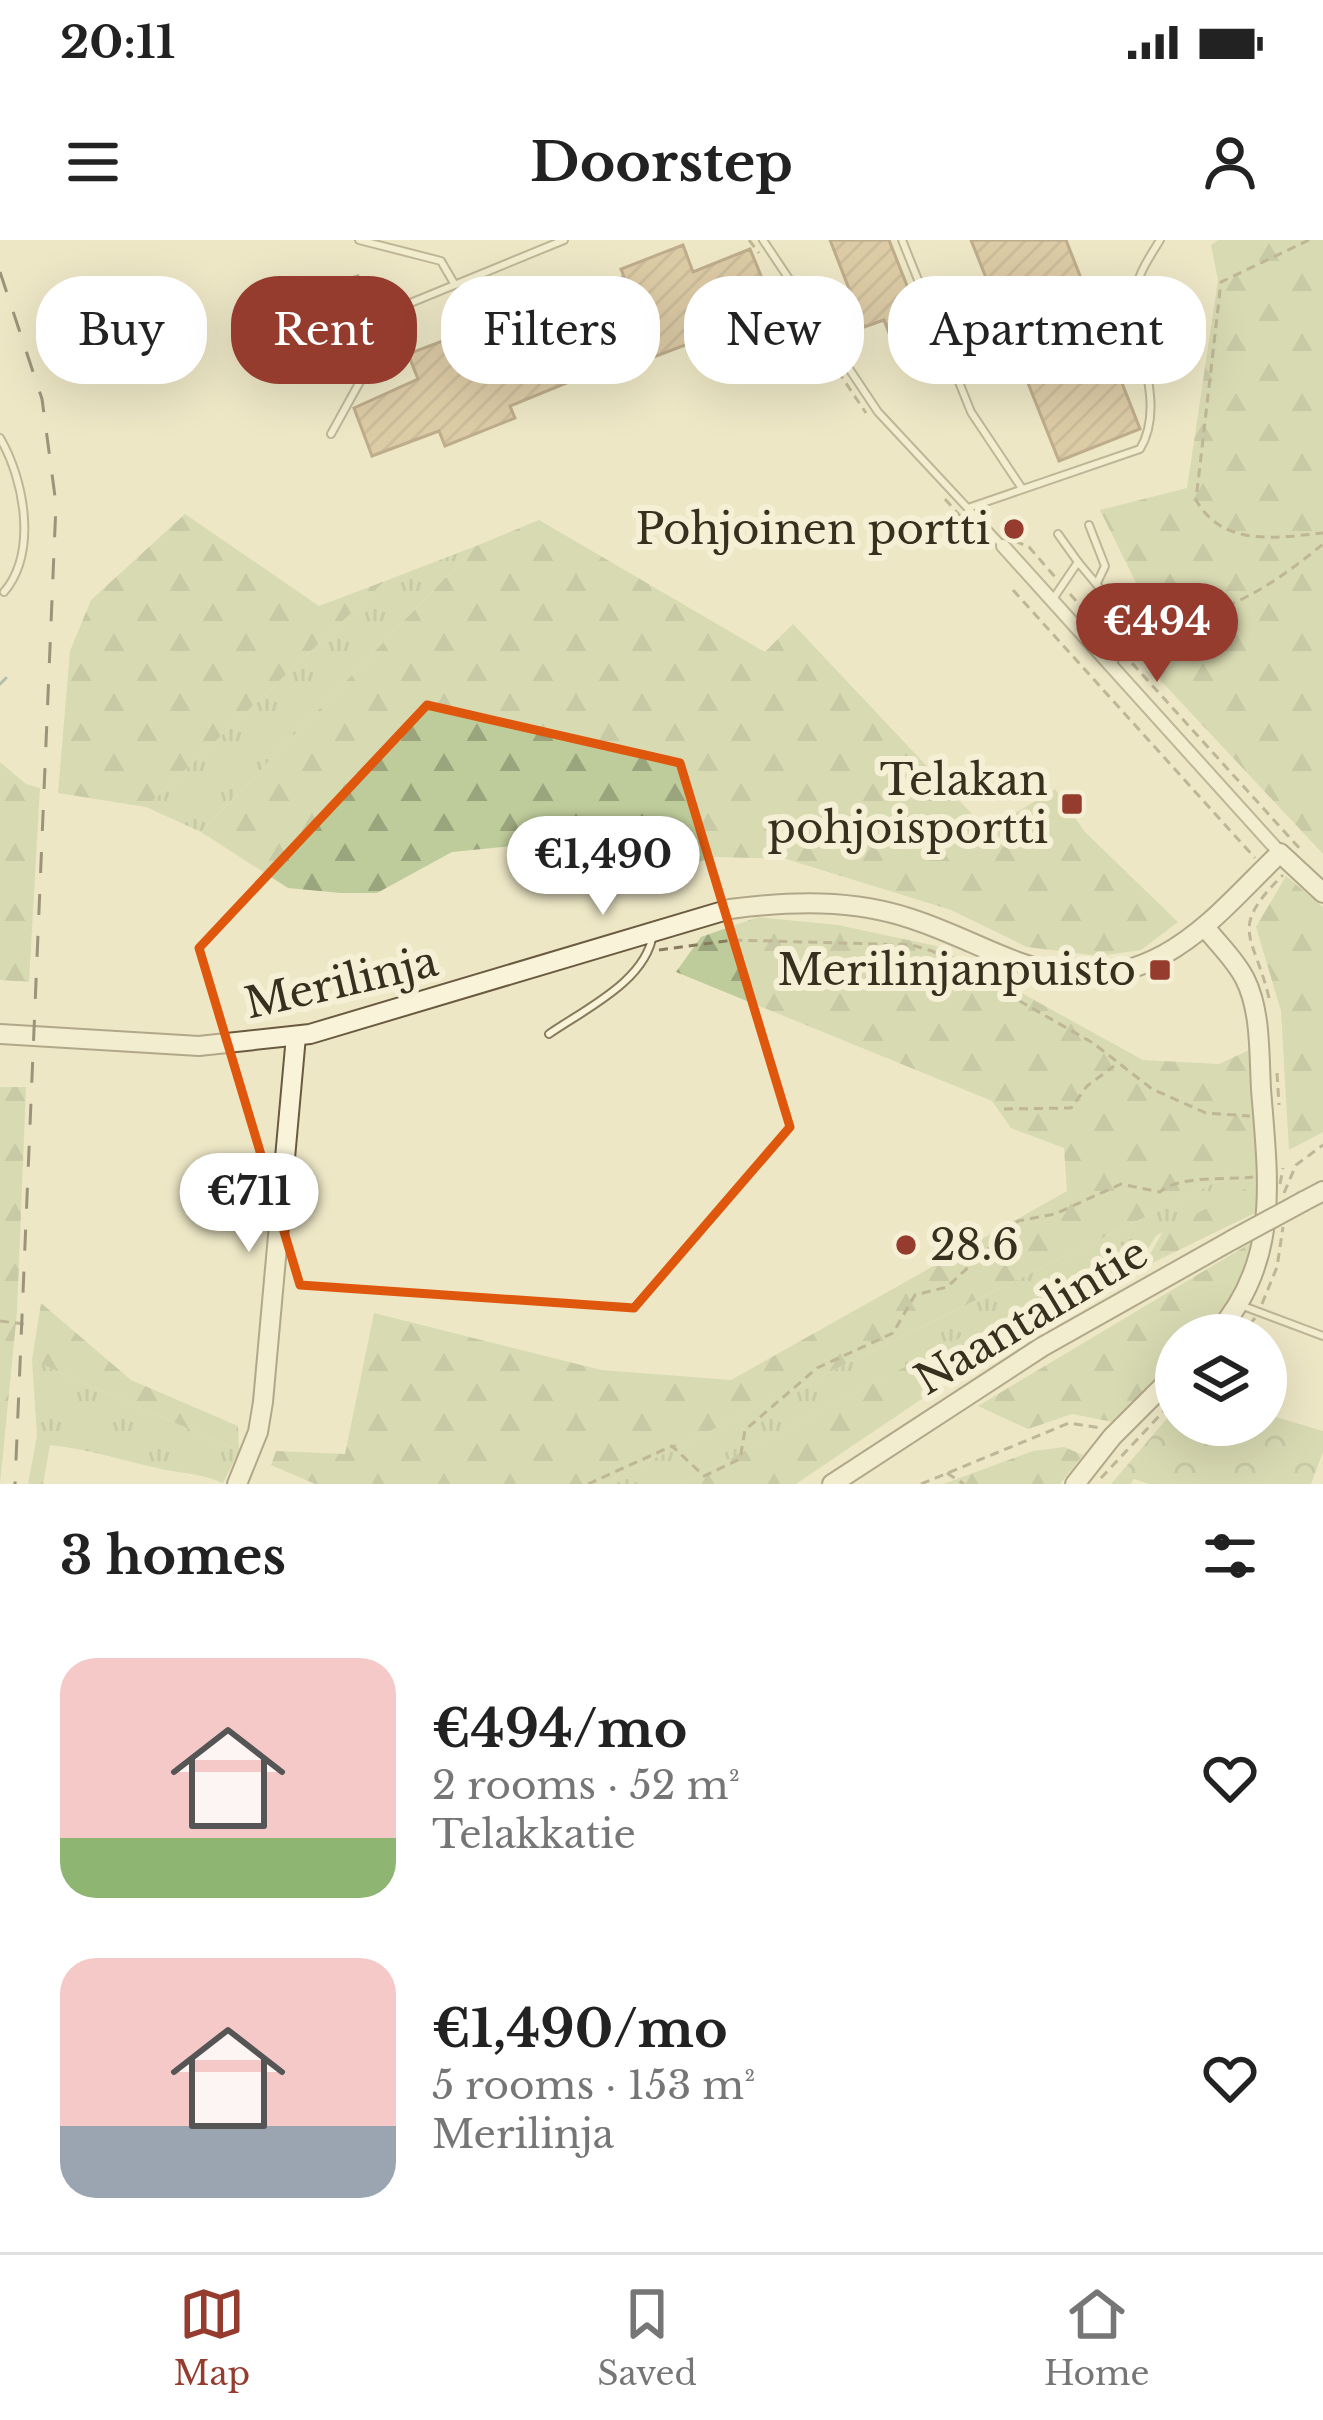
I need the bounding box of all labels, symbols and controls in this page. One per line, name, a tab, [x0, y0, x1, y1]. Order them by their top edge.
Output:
text: 20:11	[60, 14, 175, 70]
icon: menu	[60, 129, 126, 195]
text: Doorstep	[530, 129, 793, 196]
icon: person	[1197, 129, 1263, 195]
chip: Buy	[36, 276, 207, 384]
chip: Rent	[231, 276, 417, 384]
chip: Filters	[441, 276, 660, 384]
chip: New	[684, 276, 864, 384]
chip: Apartment	[888, 276, 1206, 384]
place label: Pohjoinen portti	[635, 503, 990, 555]
marker: Pohjoinen portti	[1001, 516, 1027, 542]
pin: €494	[1086, 583, 1228, 685]
text: €494	[1103, 597, 1211, 646]
place label: Telakan pohjoisportti	[767, 754, 1048, 854]
marker: Telakan pohjoisportti	[1059, 791, 1085, 817]
pin: €1,490	[505, 816, 701, 918]
text: €1,490	[534, 830, 672, 879]
street label: Merilinja	[240, 934, 443, 1029]
place label: Merilinjanpuisto	[778, 944, 1136, 996]
marker: Merilinjanpuisto	[1147, 957, 1173, 983]
pin: €711	[178, 1153, 320, 1255]
text: €711	[207, 1167, 291, 1216]
place label: 28.6	[930, 1219, 1019, 1271]
street label: Naantalintie	[905, 1226, 1157, 1406]
marker: 28.6	[893, 1232, 919, 1258]
map controls	[1155, 1314, 1287, 1446]
button: layers	[1155, 1314, 1287, 1446]
icon: filters	[1197, 1523, 1263, 1589]
text: 3 homes	[60, 1525, 286, 1588]
text: €494/mo	[432, 1698, 687, 1761]
icon: home	[156, 1706, 300, 1850]
icon: heart	[1197, 1745, 1263, 1811]
text: 2 rooms · 52 m²	[432, 1761, 740, 1810]
text: Telakkatie	[432, 1810, 636, 1859]
text: €1,490/mo	[432, 1998, 728, 2061]
icon: home	[156, 2006, 300, 2150]
icon: heart	[1197, 2045, 1263, 2111]
text: 5 rooms · 153 m²	[432, 2061, 755, 2110]
text: Merilinja	[432, 2110, 614, 2159]
tab: Map	[174, 2281, 250, 2394]
tab: Saved	[597, 2281, 697, 2394]
tab: Home	[1044, 2281, 1149, 2394]

